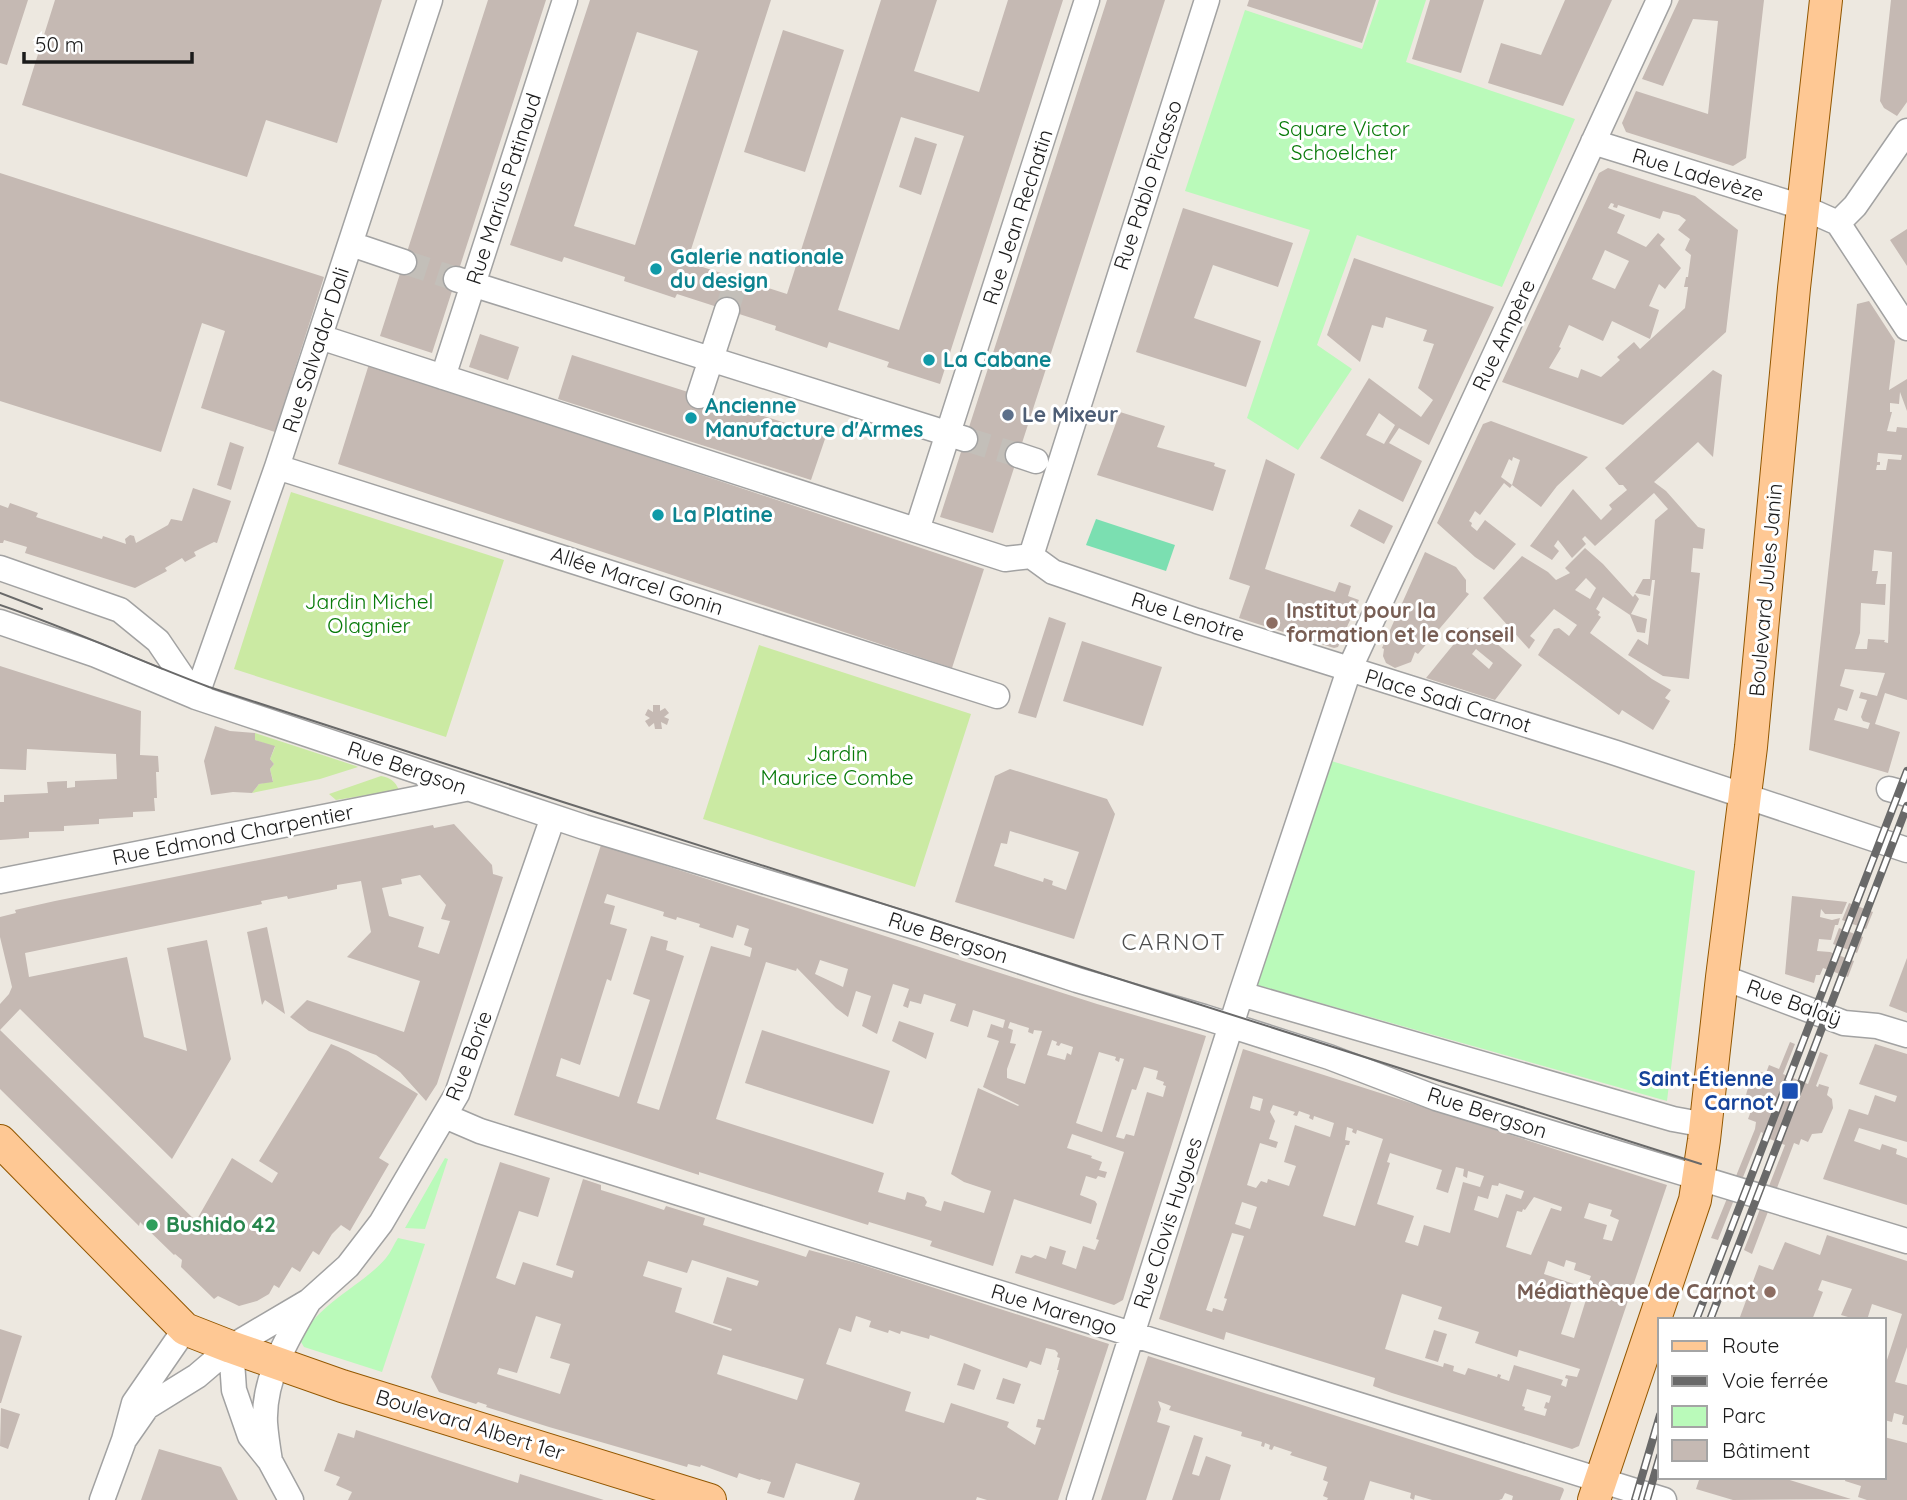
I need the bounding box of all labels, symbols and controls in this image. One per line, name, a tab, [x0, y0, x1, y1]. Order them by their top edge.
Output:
scale bar	[24, 21, 192, 65]
text: 50 m	[35, 31, 84, 57]
street label: Rue Marius Patinaud	[460, 90, 546, 288]
street label: Rue Pablo Picasso	[1107, 96, 1187, 273]
park label: Square Victor Schoelcher	[1278, 115, 1410, 165]
street label: Rue Jean Rechatin	[976, 126, 1058, 308]
street label: Rue Ladevèze	[1629, 142, 1767, 206]
place label: Galerie nationale du design	[670, 243, 844, 293]
marker: Galerie nationale du design	[648, 261, 664, 277]
street label: Rue Salvador Dali	[276, 264, 354, 436]
street label: Rue Ampère	[1466, 275, 1540, 395]
place label: La Cabane	[943, 346, 1052, 372]
marker: La Cabane	[921, 352, 937, 368]
place label: Ancienne Manufacture d'Armes	[705, 392, 923, 442]
place label: Le Mixeur	[1022, 401, 1118, 427]
marker: Le Mixeur	[1000, 407, 1016, 423]
marker: Ancienne Manufacture d'Armes	[683, 410, 699, 426]
street label: Boulevard Jules Janin	[1743, 482, 1787, 698]
place label: La Platine	[672, 501, 773, 527]
marker: La Platine	[650, 507, 666, 523]
street label: Allée Marcel Gonin	[548, 540, 727, 620]
street label: Rue Lenotre	[1128, 585, 1248, 647]
park label: Jardin Michel Olagnier	[305, 588, 433, 638]
place label: Institut pour la formation et le conseil	[1286, 597, 1515, 647]
marker: Institut pour la formation et le conseil	[1264, 615, 1280, 631]
street label: Place Sadi Carnot	[1362, 662, 1535, 738]
street label: Rue Bergson	[344, 735, 470, 800]
park label: Jardin Maurice Combe	[760, 740, 914, 790]
street label: Rue Edmond Charpentier	[110, 798, 356, 870]
street label: Rue Bergson	[885, 905, 1011, 969]
district label: CARNOT	[1121, 927, 1227, 956]
street label: Rue Balaÿ	[1743, 973, 1845, 1031]
street label: Rue Borie	[439, 1007, 497, 1104]
place label: Saint-Étienne Carnot	[1639, 1065, 1774, 1115]
street label: Rue Bergson	[1424, 1080, 1550, 1144]
marker: Saint-Étienne Carnot	[1780, 1081, 1800, 1101]
street label: Rue Clovis Hugues	[1127, 1134, 1207, 1312]
place label: Bushido 42	[166, 1211, 276, 1237]
marker: Bushido 42	[144, 1217, 160, 1233]
street label: Rue Marengo	[988, 1278, 1120, 1341]
place label: Médiathèque de Carnot	[1517, 1278, 1756, 1304]
marker: Médiathèque de Carnot	[1762, 1284, 1778, 1300]
legend	[1658, 1318, 1886, 1479]
text: Route	[1722, 1332, 1779, 1358]
text: Voie ferrée	[1722, 1367, 1828, 1393]
street label: Boulevard Albert 1er	[373, 1383, 568, 1465]
text: Parc	[1722, 1402, 1766, 1428]
text: Bâtiment	[1722, 1437, 1810, 1463]

